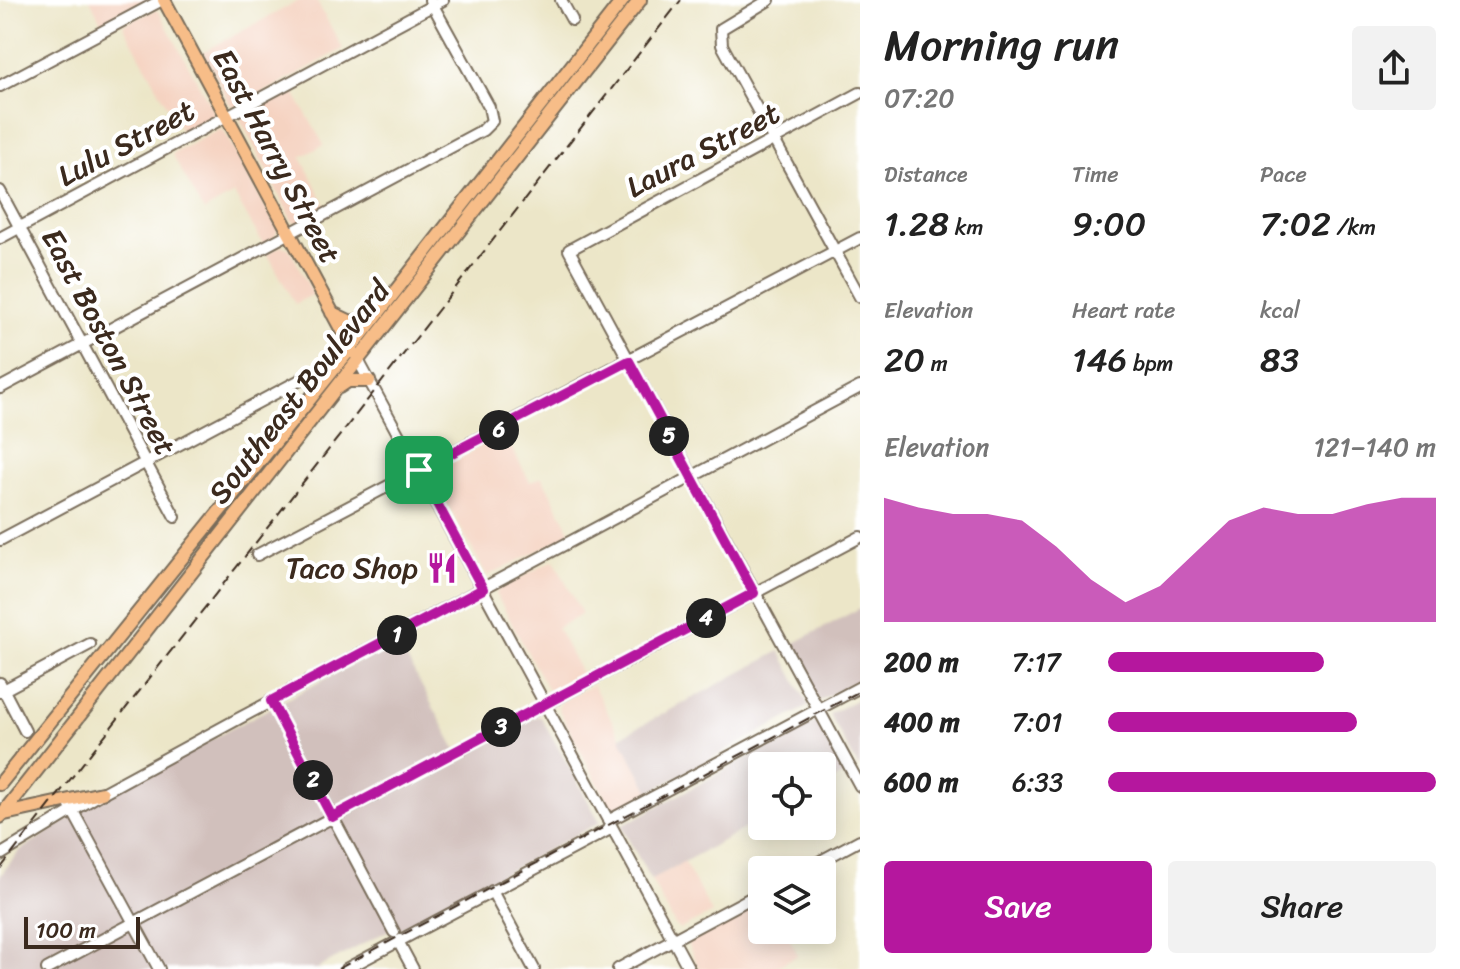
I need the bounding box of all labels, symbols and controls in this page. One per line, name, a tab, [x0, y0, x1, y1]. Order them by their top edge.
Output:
text: Morning run	[884, 6, 1119, 84]
button: share	[1352, 26, 1436, 110]
street label: East Harry Street	[197, 38, 357, 274]
text: 07:20	[884, 75, 955, 121]
street label: Lulu Street	[47, 84, 205, 202]
street label: Laura Street	[616, 87, 790, 213]
text: Distance	[884, 155, 968, 194]
text: Time	[1072, 155, 1119, 194]
text: Pace	[1260, 155, 1307, 194]
text: 1.28	[884, 194, 949, 254]
text: 9:00	[1072, 194, 1146, 254]
text: 7:02	[1260, 194, 1331, 254]
text: km	[949, 208, 983, 247]
text: /km	[1331, 208, 1376, 247]
street label: East Boston Street	[26, 218, 192, 466]
street label: Southeast Boulevard	[194, 266, 406, 516]
text: Elevation	[884, 291, 973, 330]
text: Heart rate	[1072, 291, 1175, 330]
text: kcal	[1260, 291, 1300, 330]
text: 20	[884, 330, 925, 390]
text: 146	[1072, 330, 1127, 390]
text: 83	[1260, 330, 1299, 390]
text: m	[925, 344, 948, 383]
text: bpm	[1127, 344, 1173, 383]
pin: 6	[479, 410, 519, 450]
text: 6	[493, 410, 505, 449]
pin: 5	[649, 416, 689, 456]
text: 5	[662, 416, 676, 455]
text: Elevation	[884, 424, 989, 470]
text: 121–140 m	[1313, 424, 1436, 470]
pin	[385, 436, 453, 504]
icon: arrive	[397, 448, 441, 492]
place label: Taco Shop	[286, 541, 418, 595]
restaurant icon: Taco Shop	[425, 551, 459, 585]
pin: 4	[686, 598, 726, 638]
text: 4	[699, 598, 713, 637]
pin: 1	[377, 615, 417, 655]
text: 1	[392, 615, 402, 654]
text: 200 m	[884, 639, 959, 685]
text: 7:17	[1012, 639, 1061, 685]
text: 400 m	[884, 699, 960, 745]
text: 7:01	[1012, 699, 1062, 745]
pin: 3	[481, 707, 521, 747]
text: 3	[495, 707, 507, 746]
map controls	[748, 752, 836, 944]
button: locate	[748, 752, 836, 840]
text: 600 m	[884, 759, 958, 805]
text: 6:33	[1012, 759, 1063, 805]
pin: 2	[293, 760, 333, 800]
text: 2	[307, 760, 319, 799]
button: layers	[748, 856, 836, 944]
button: Save	[884, 861, 1152, 953]
button: Share	[1168, 861, 1436, 953]
text: 100 m	[36, 911, 96, 950]
scale bar	[24, 913, 140, 949]

